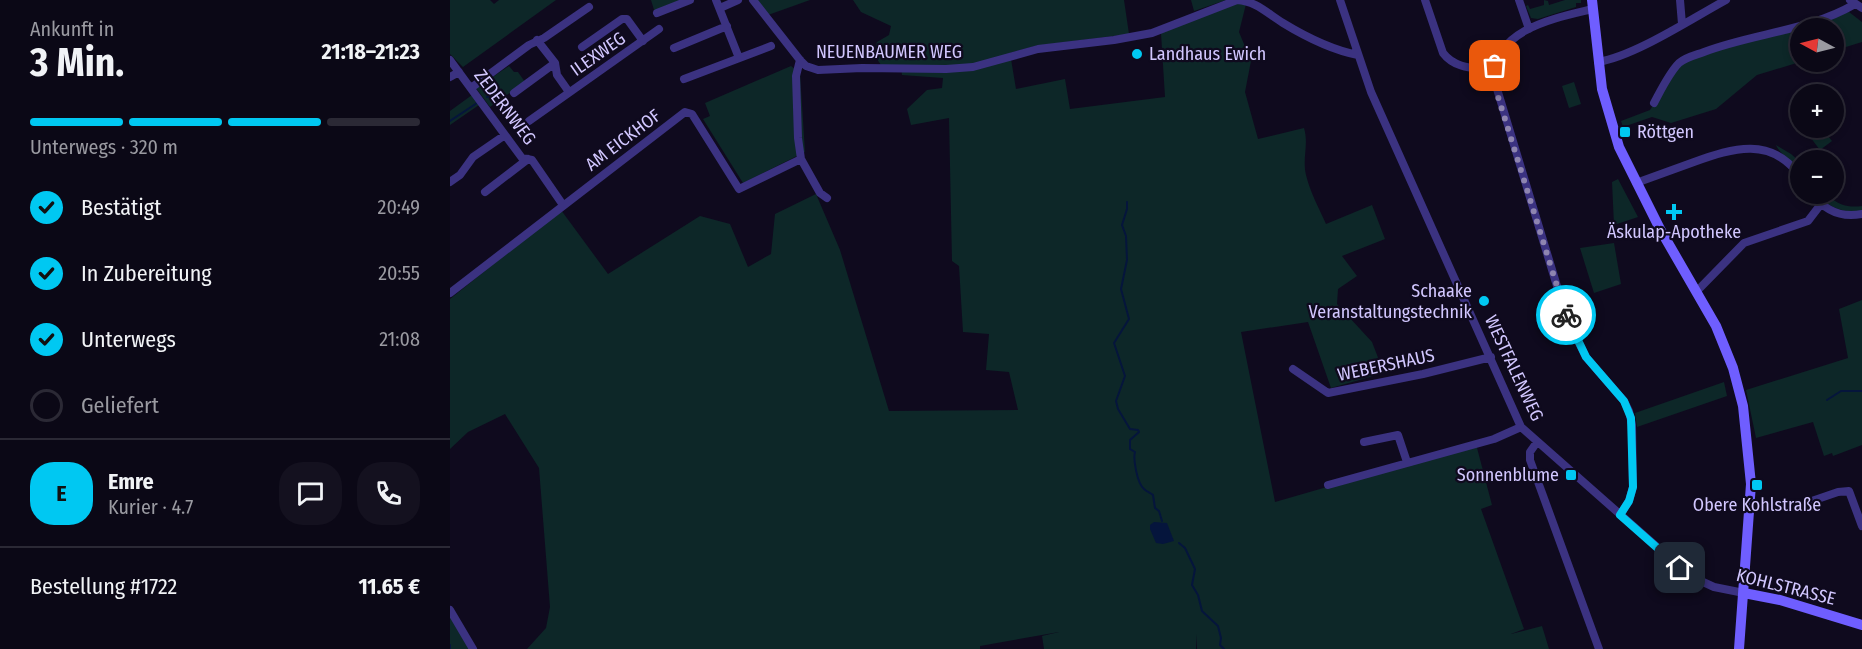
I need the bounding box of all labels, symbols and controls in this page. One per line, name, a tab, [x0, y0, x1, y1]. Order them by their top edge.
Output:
text: Ankunft in	[30, 17, 114, 41]
north arrow	[1790, 18, 1844, 72]
map controls	[1790, 18, 1844, 204]
street label: ILEXWEG	[566, 27, 630, 81]
text: 21:18–21:23	[322, 38, 420, 65]
text: 3 Min.	[30, 40, 124, 86]
pin	[1469, 40, 1520, 91]
street label: NEUENBAUMER WEG	[816, 41, 962, 63]
place label: Landhaus Ewich	[1149, 43, 1266, 65]
marker: Landhaus Ewich	[1130, 47, 1144, 61]
icon: bag	[1478, 49, 1511, 82]
street label: ZEDERNWEG	[470, 65, 540, 149]
button: +	[1790, 84, 1844, 138]
street label: AM EICKHOF	[581, 105, 665, 175]
place label: Röttgen	[1637, 121, 1694, 143]
marker: Röttgen	[1618, 125, 1632, 139]
text: Unterwegs · 320 m	[30, 135, 178, 159]
button: −	[1790, 150, 1844, 204]
icon: check	[30, 191, 63, 224]
text: Bestätigt	[81, 194, 161, 221]
text: 20:49	[378, 195, 420, 219]
marker: Äskulap-Apotheke	[1667, 205, 1681, 219]
place label: Äskulap-Apotheke	[1607, 221, 1741, 243]
icon: check	[30, 257, 63, 290]
text: In Zubereitung	[81, 260, 212, 287]
text: 20:55	[378, 261, 420, 285]
place label: Schaake Veranstaltungstechnik	[1309, 280, 1473, 323]
courier	[1536, 285, 1596, 345]
marker: Schaake Veranstaltungstechnik	[1477, 294, 1491, 308]
icon: bike	[1550, 299, 1583, 332]
street label: WESTFALENWEG	[1480, 311, 1548, 425]
icon: check	[30, 323, 63, 356]
text: Unterwegs	[81, 326, 176, 353]
text: 21:08	[379, 327, 420, 351]
street label: WEBERSHAUS	[1336, 344, 1436, 386]
text: Geliefert	[81, 392, 159, 419]
button: chat	[279, 462, 342, 525]
button: phone	[357, 462, 420, 525]
place label: Sonnenblume	[1457, 464, 1559, 486]
text: Emre	[108, 468, 154, 495]
marker: Sonnenblume	[1564, 468, 1578, 482]
marker: Obere Kohlstraße	[1750, 478, 1764, 492]
text: E	[56, 480, 67, 507]
place label: Obere Kohlstraße	[1693, 494, 1821, 516]
text: Kurier · 4.7	[108, 495, 193, 519]
pin	[1654, 542, 1705, 593]
icon: home	[1663, 551, 1696, 584]
street label: KOHLSTRASSE	[1734, 564, 1838, 610]
text: Bestellung #1722	[30, 573, 177, 600]
text: 11.65 €	[358, 573, 420, 600]

